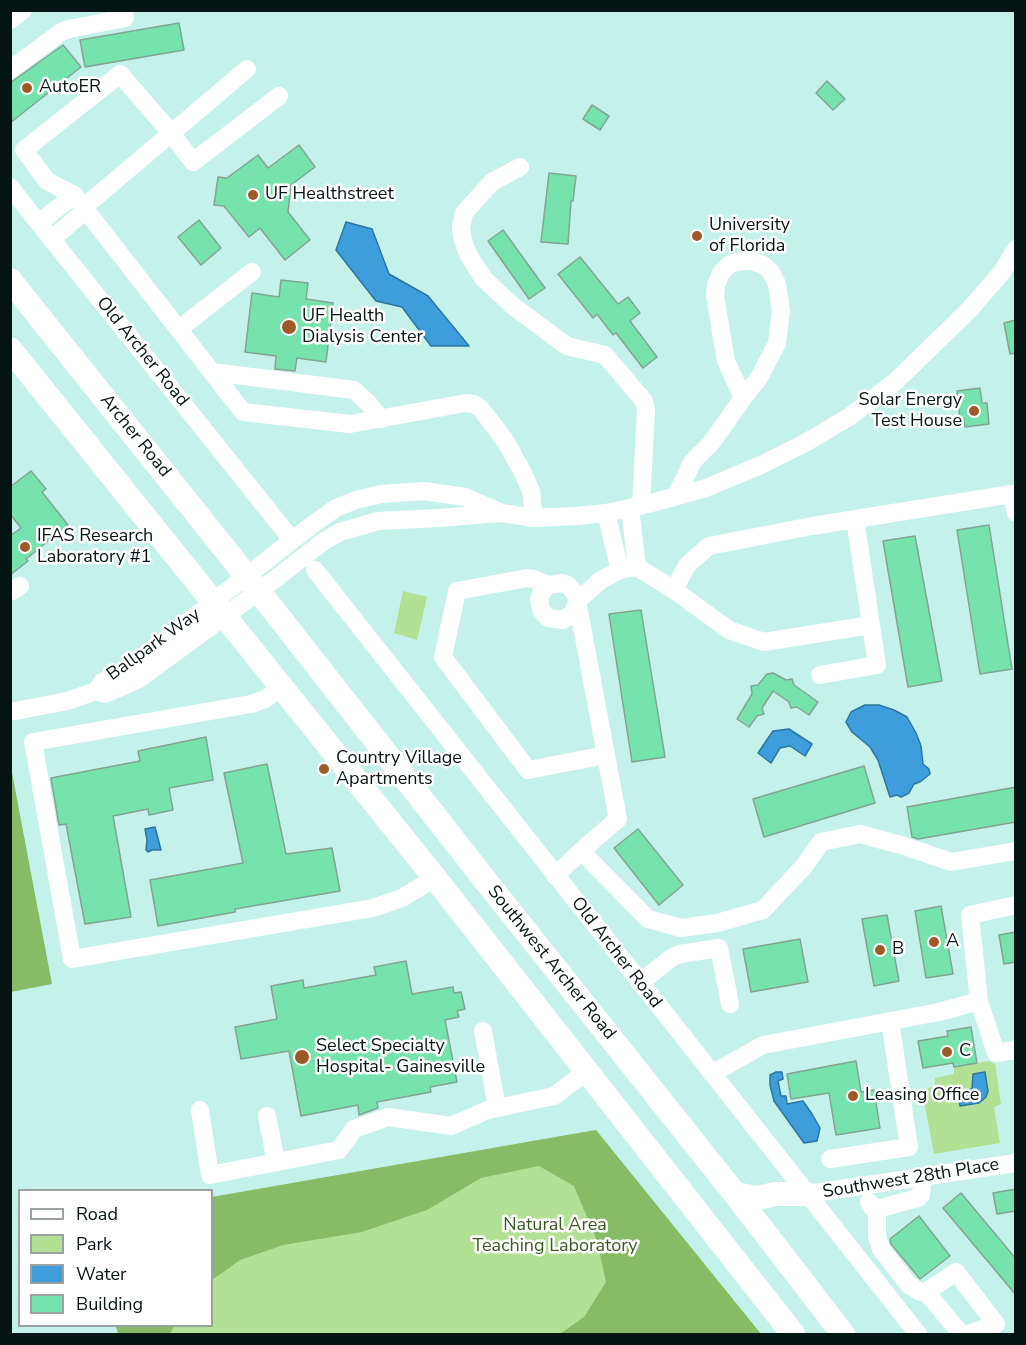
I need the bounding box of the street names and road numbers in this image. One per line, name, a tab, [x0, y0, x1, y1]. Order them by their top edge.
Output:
street label: Old Archer Road	[91, 293, 193, 411]
street label: Archer Road	[95, 390, 175, 482]
street label: Ballpark Way	[103, 604, 205, 686]
street label: Southwest Archer Road	[482, 882, 620, 1044]
street label: Old Archer Road	[566, 893, 666, 1013]
street label: Southwest 28th Place	[821, 1154, 1001, 1204]

